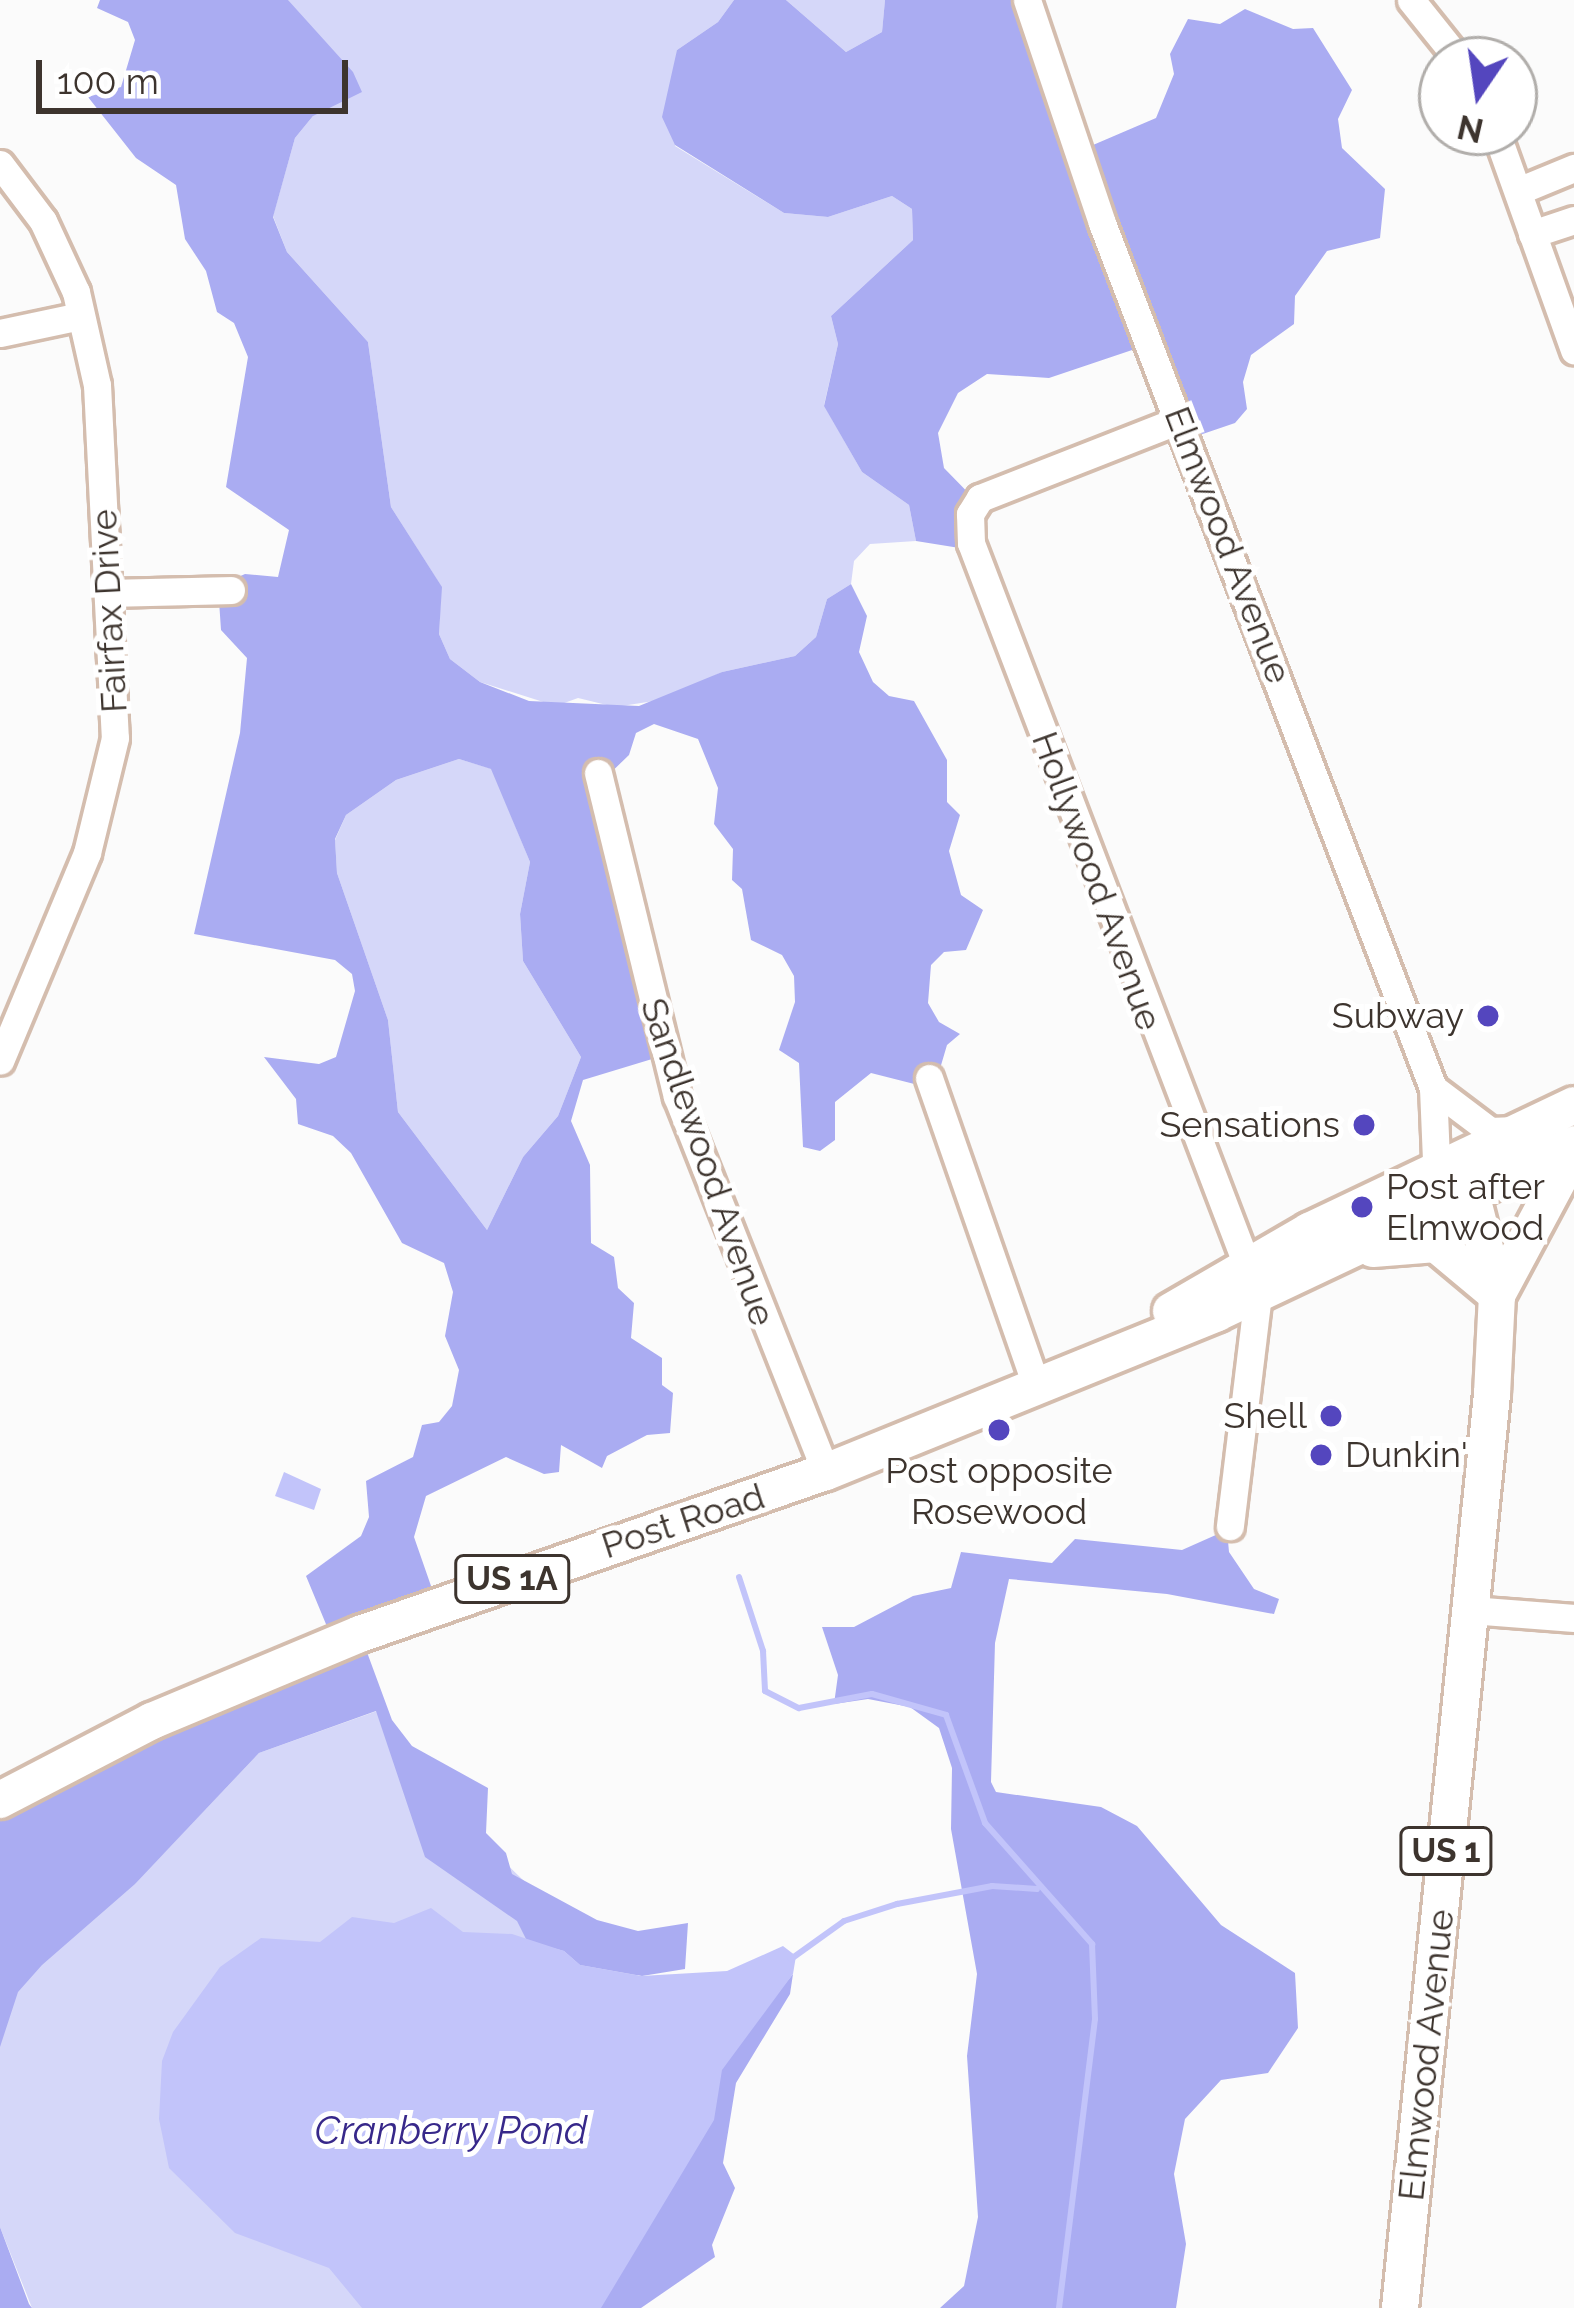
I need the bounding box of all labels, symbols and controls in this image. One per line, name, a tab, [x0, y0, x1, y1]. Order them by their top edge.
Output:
scale bar	[42, 36, 354, 110]
north arrow	[1418, 36, 1538, 156]
text: 100 m	[57, 60, 159, 102]
text: N	[1454, 107, 1487, 150]
street label: Elmwood Avenue	[1155, 400, 1301, 690]
street label: Fairfax Drive	[82, 508, 136, 714]
street label: Hollywood Avenue	[1023, 725, 1171, 1037]
street label: Sandlewood Avenue	[631, 992, 785, 1332]
place label: Subway	[1332, 994, 1464, 1038]
marker: Subway	[1475, 1003, 1501, 1029]
place label: Sensations	[1159, 1103, 1340, 1147]
marker: Sensations	[1351, 1112, 1377, 1138]
place label: Post after Elmwood	[1386, 1164, 1545, 1249]
marker: Post after Elmwood	[1349, 1194, 1375, 1220]
place label: Shell	[1223, 1394, 1307, 1438]
marker: Shell	[1318, 1403, 1344, 1429]
marker: Post opposite Rosewood	[986, 1417, 1012, 1443]
place label: Dunkin'	[1345, 1433, 1468, 1477]
marker: Dunkin'	[1308, 1442, 1334, 1468]
place label: Post opposite Rosewood	[885, 1448, 1113, 1533]
street label: Post Road	[596, 1474, 770, 1568]
road number: US 1A	[452, 1552, 572, 1606]
road number: US 1	[1398, 1824, 1494, 1878]
street label: Elmwood Avenue	[1389, 1907, 1463, 2203]
water label: Cranberry Pond	[314, 2107, 588, 2153]

